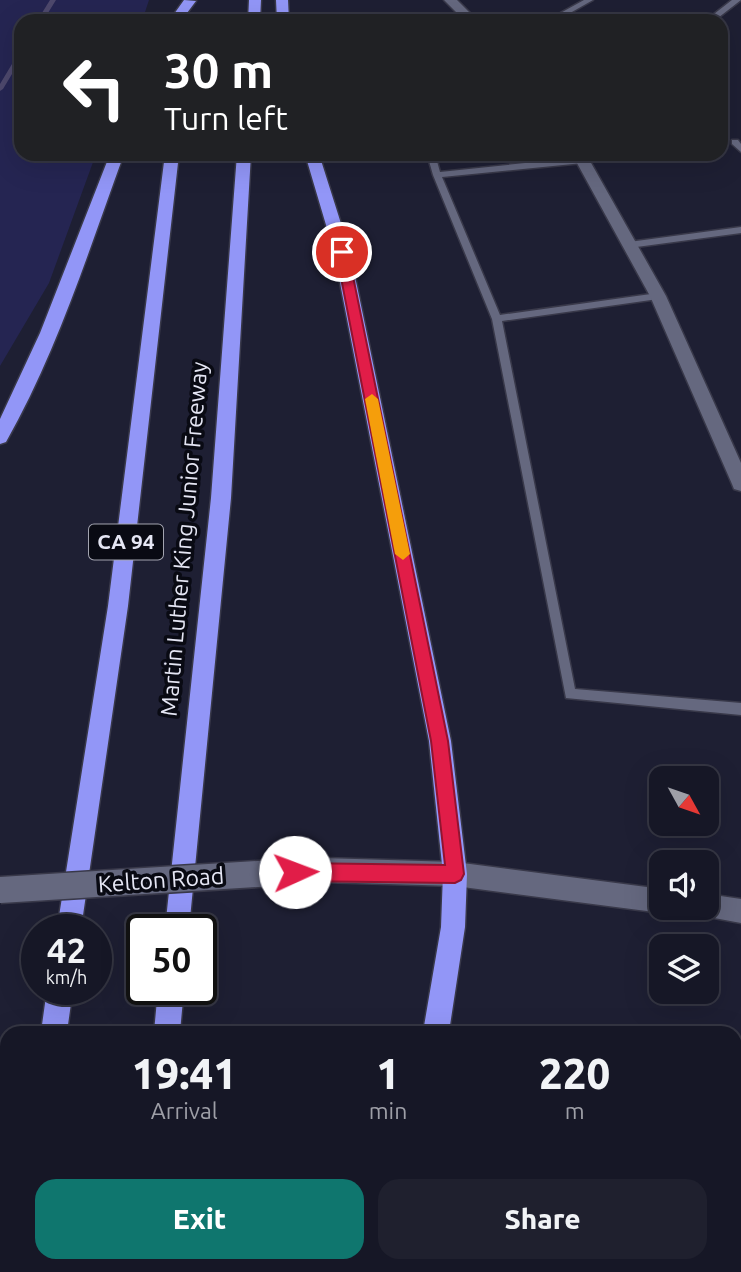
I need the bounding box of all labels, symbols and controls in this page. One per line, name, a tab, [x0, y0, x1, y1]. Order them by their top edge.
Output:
icon: left	[49, 42, 140, 133]
text: 30 m	[164, 42, 273, 97]
text: Turn left	[164, 100, 288, 136]
pin	[312, 222, 372, 282]
icon: arrive	[323, 233, 361, 271]
street label: Martin Luther King Junior Freeway	[156, 361, 211, 717]
road number: CA 94	[89, 524, 163, 560]
north arrow	[649, 766, 719, 836]
map controls	[649, 766, 719, 1004]
position arrow	[258, 835, 332, 909]
button: sound	[649, 850, 719, 920]
street label: Kelton Road	[97, 863, 225, 896]
speed limit sign: 50	[126, 914, 217, 1005]
text: 42	[47, 930, 86, 970]
button: layers	[649, 934, 719, 1004]
text: km/h	[46, 967, 87, 987]
text: 19:41	[132, 1050, 237, 1097]
text: 1	[376, 1050, 400, 1097]
text: 220	[539, 1050, 610, 1097]
text: Arrival	[151, 1098, 218, 1123]
text: min	[369, 1098, 407, 1123]
text: m	[565, 1098, 585, 1123]
button: Exit	[35, 1179, 364, 1259]
button: Share	[378, 1179, 707, 1259]

